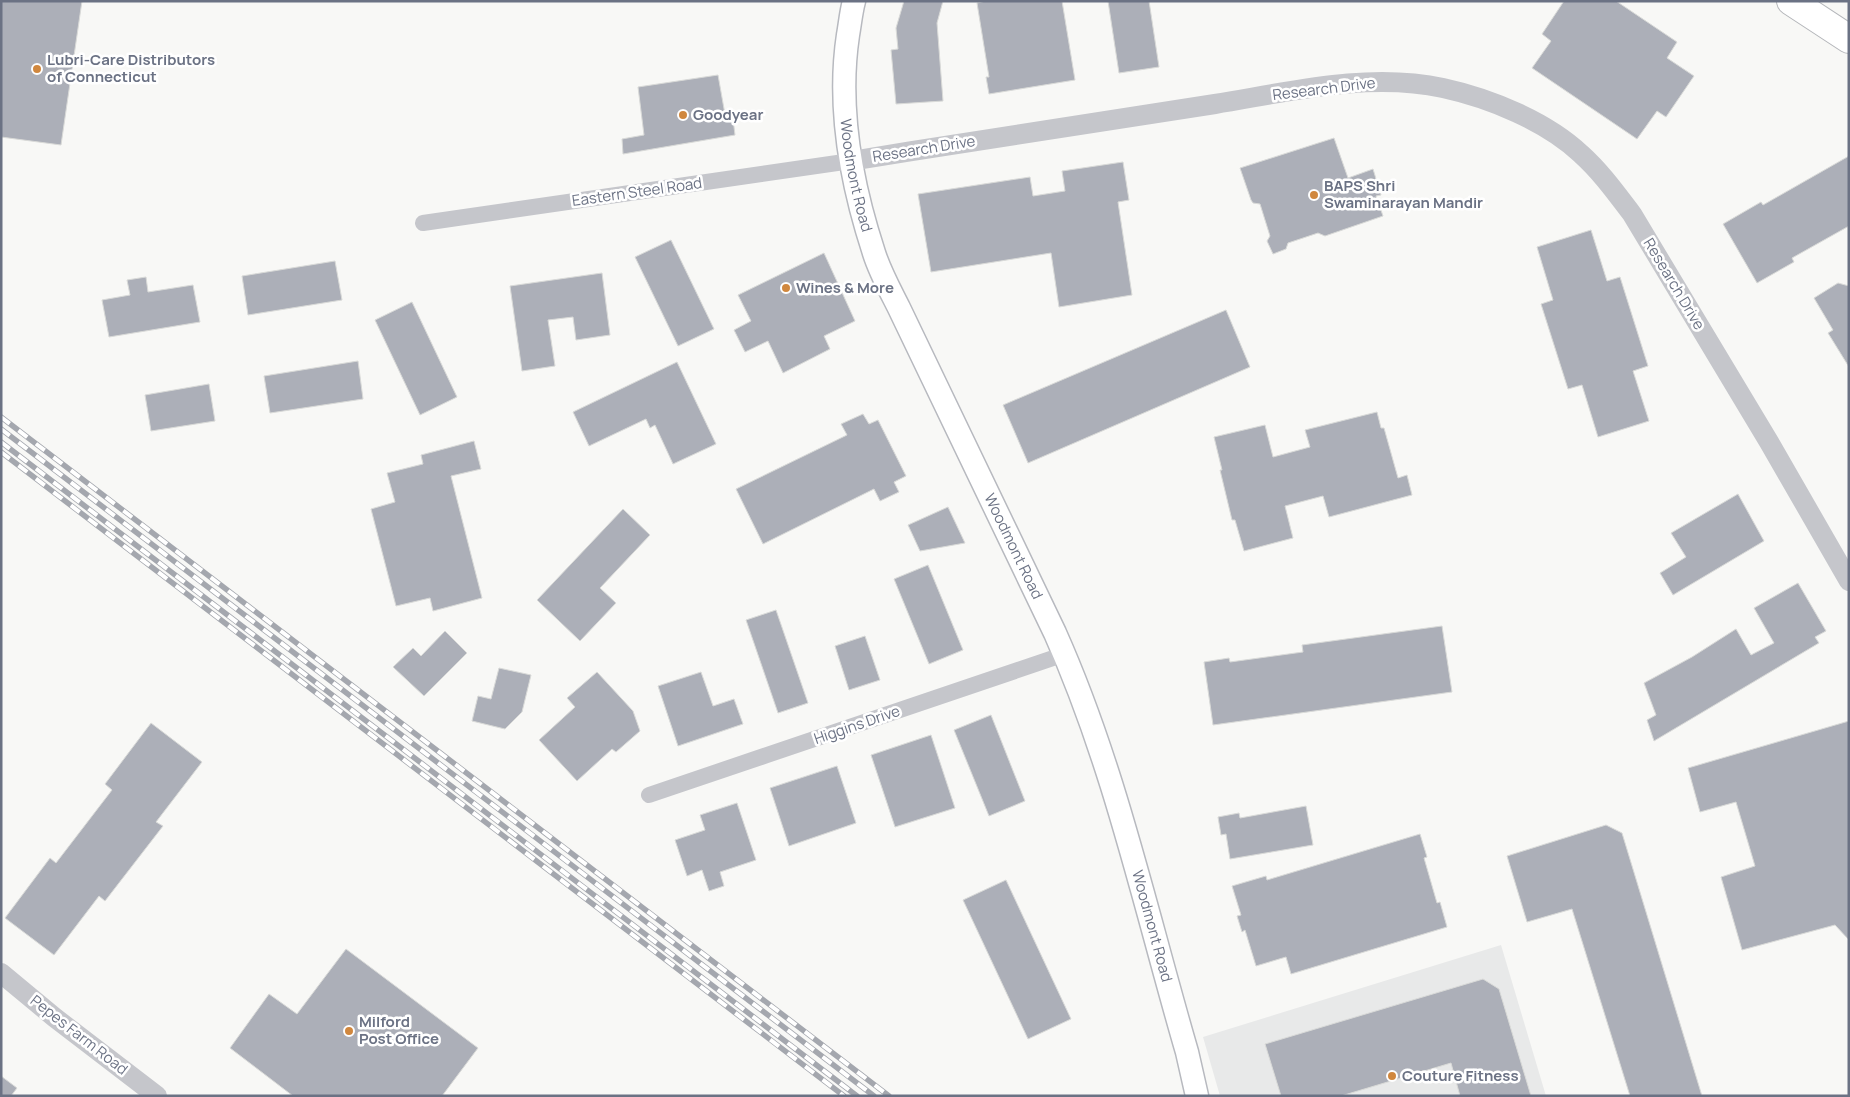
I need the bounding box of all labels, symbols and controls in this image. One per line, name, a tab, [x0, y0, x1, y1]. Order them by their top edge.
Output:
place label: Lubri-Care Distributors of Connecticut	[47, 49, 215, 87]
marker: Lubri-Care Distributors of Connecticut	[31, 63, 43, 75]
street label: Research Drive	[1271, 72, 1377, 105]
place label: Goodyear	[693, 104, 763, 125]
marker: Goodyear	[677, 109, 689, 121]
street label: Woodmont Road	[835, 118, 878, 234]
street label: Research Drive	[871, 130, 977, 167]
street label: Eastern Steel Road	[571, 172, 703, 211]
place label: BAPS Shri Swaminarayan Mandir	[1324, 175, 1483, 213]
marker: BAPS Shri Swaminarayan Mandir	[1308, 189, 1320, 201]
street label: Research Drive	[1639, 234, 1710, 334]
place label: Wines & More	[796, 277, 894, 298]
marker: Wines & More	[780, 282, 792, 294]
street label: Woodmont Road	[980, 490, 1048, 603]
street label: Higgins Drive	[811, 700, 903, 749]
street label: Woodmont Road	[1127, 868, 1178, 984]
street label: Pepes Farm Road	[26, 990, 132, 1079]
place label: Milford Post Office	[359, 1011, 439, 1049]
marker: Milford Post Office	[343, 1025, 355, 1037]
place label: Couture Fitness	[1402, 1065, 1519, 1086]
marker: Couture Fitness	[1386, 1070, 1398, 1082]

